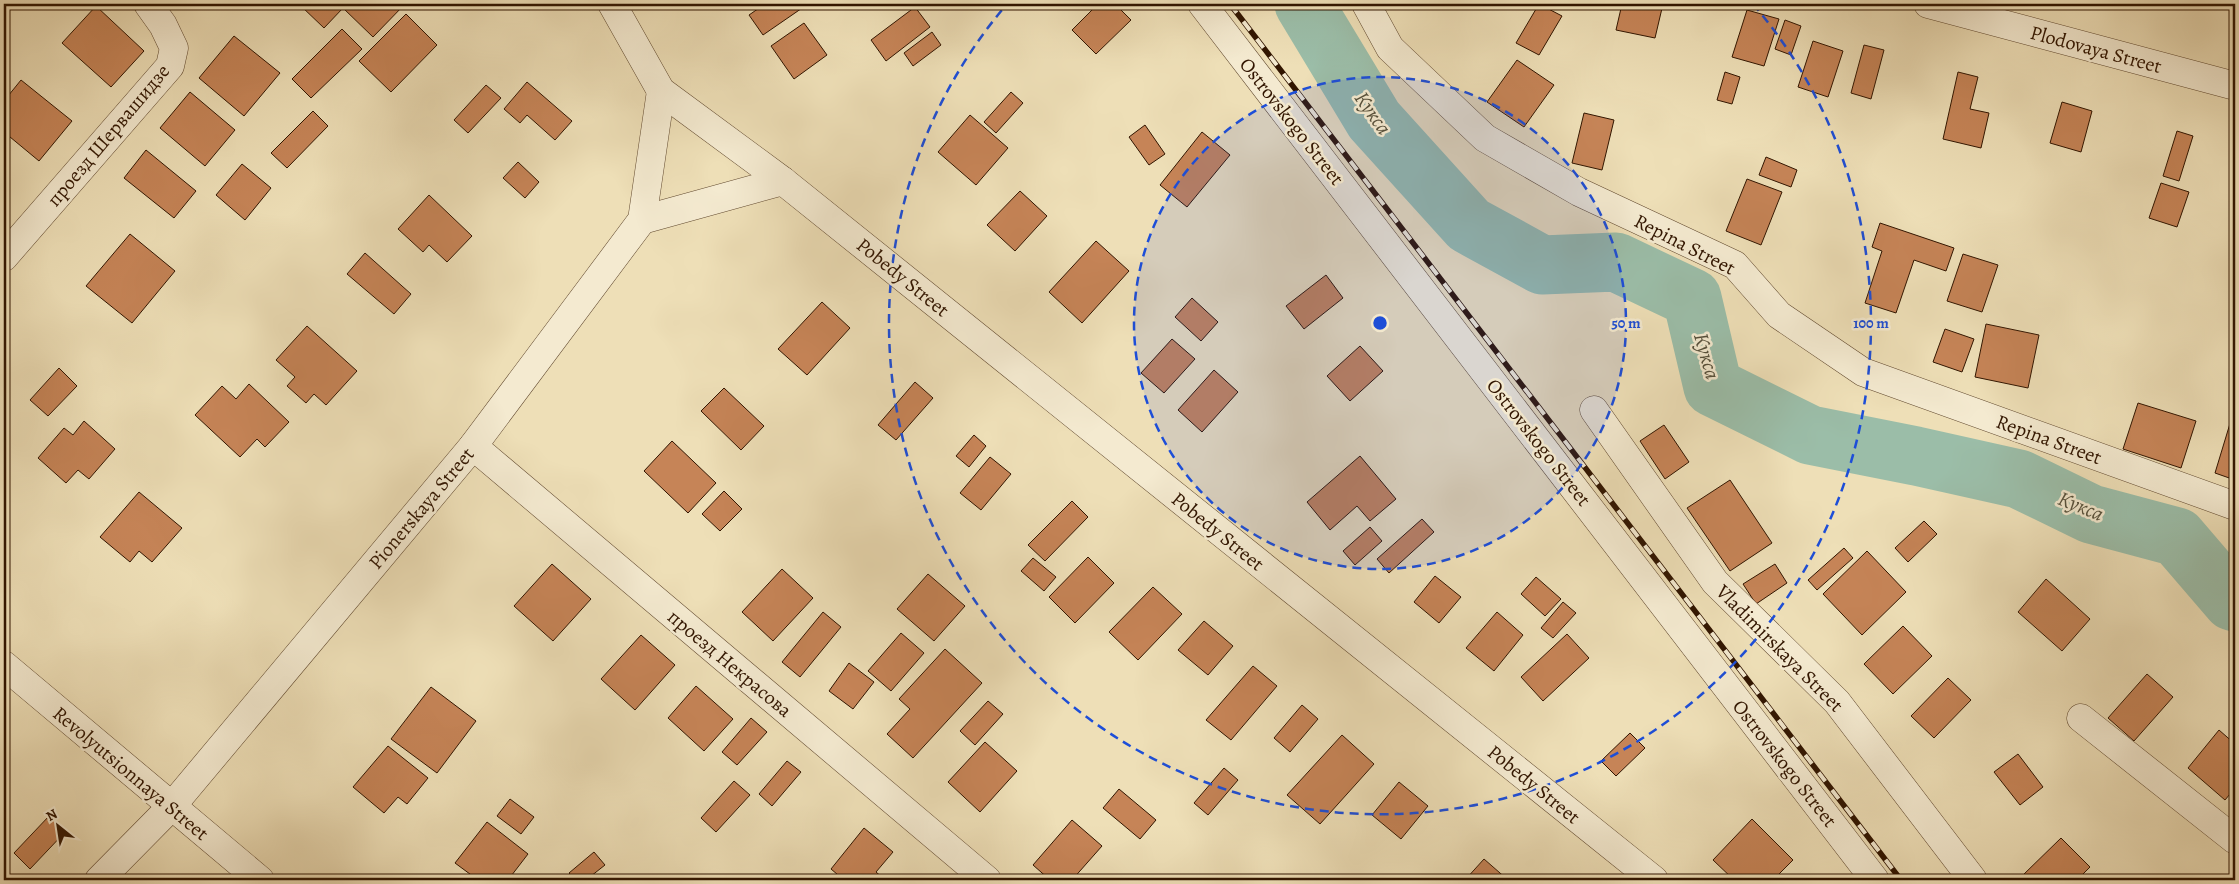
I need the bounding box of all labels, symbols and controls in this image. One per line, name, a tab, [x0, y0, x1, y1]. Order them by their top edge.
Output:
street label: Plodovaya Street	[2027, 19, 2165, 80]
street label: Ostrovskogo Street	[1233, 52, 1350, 191]
street label: проезд Шервашидзе	[41, 58, 176, 212]
water label: Кукса	[1348, 86, 1398, 140]
street label: Repina Street	[1630, 207, 1740, 282]
street label: Pobedy Street	[851, 232, 955, 323]
text: 50 m	[1611, 313, 1641, 333]
text: 100 m	[1853, 313, 1889, 333]
centre of rings	[1371, 314, 1389, 332]
water label: Кукса	[1687, 330, 1727, 383]
street label: Ostrovskogo Street	[1480, 373, 1597, 512]
street label: Repina Street	[1992, 408, 2106, 471]
street label: Pionerskaya Street	[362, 441, 481, 575]
water label: Кукса	[2054, 484, 2108, 528]
street label: Pobedy Street	[1166, 486, 1270, 577]
street label: Vladimirskaya Street	[1709, 578, 1850, 718]
street label: проезд Некрасова	[662, 603, 798, 724]
street label: Ostrovskogo Street	[1726, 694, 1843, 833]
street label: Revolyutsionnaya Street	[47, 700, 215, 847]
street label: Pobedy Street	[1482, 739, 1586, 830]
north arrow	[32, 802, 82, 852]
text: N	[43, 804, 61, 826]

